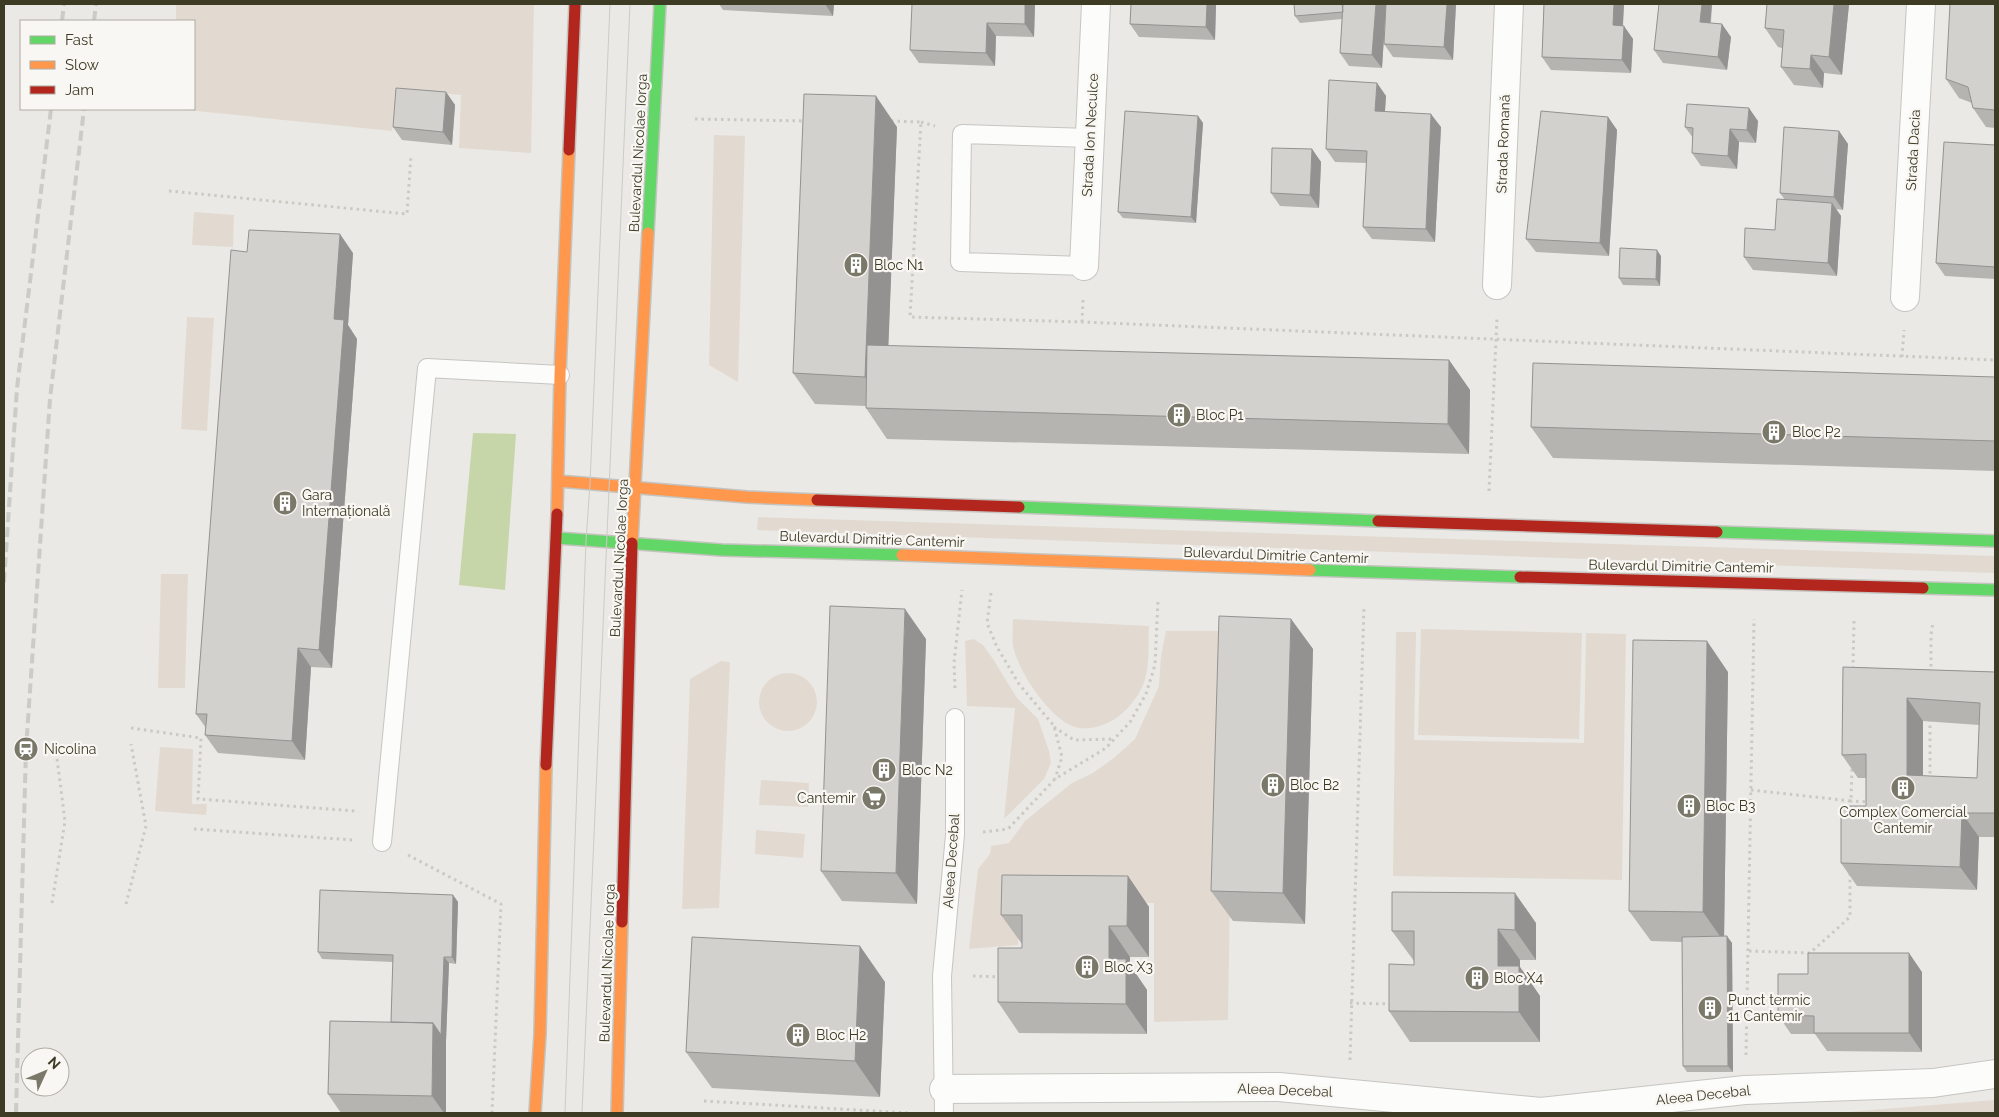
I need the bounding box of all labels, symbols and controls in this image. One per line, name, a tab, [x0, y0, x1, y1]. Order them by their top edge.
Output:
legend	[20, 20, 195, 110]
text: Fast	[65, 31, 93, 49]
text: Slow	[65, 56, 99, 74]
street label: Bulevardul Nicolae Iorga	[626, 73, 650, 233]
street label: Strada Ion Neculce	[1079, 73, 1101, 197]
text: Jam	[65, 81, 94, 99]
street label: Strada Romană	[1493, 94, 1513, 194]
street label: Strada Dacia	[1903, 109, 1923, 191]
building icon: Bloc N1	[843, 252, 869, 278]
place label: Bloc N1	[874, 257, 924, 273]
building icon: Bloc P1	[1166, 402, 1192, 428]
place label: Bloc P1	[1196, 407, 1243, 423]
building icon: Bloc P2	[1761, 419, 1787, 445]
place label: Bloc P2	[1792, 424, 1841, 440]
street label: Bulevardul Nicolae Iorga	[607, 478, 631, 638]
place label: Gara Internațională	[302, 487, 390, 519]
building icon: Gara Internațională	[272, 490, 298, 516]
street label: Bulevardul Dimitrie Cantemir	[779, 528, 965, 550]
street label: Bulevardul Dimitrie Cantemir	[1183, 544, 1369, 566]
street label: Bulevardul Dimitrie Cantemir	[1588, 556, 1774, 576]
station icon: Nicolina	[13, 736, 39, 762]
place label: Nicolina	[44, 741, 96, 757]
building icon: Bloc N2	[871, 757, 897, 783]
place label: Bloc N2	[902, 762, 953, 778]
building icon: Bloc B2	[1260, 772, 1286, 798]
building icon: Complex Comercial Cantemir	[1890, 775, 1916, 801]
place label: Bloc B2	[1290, 777, 1339, 793]
supermarket icon: Cantemir	[861, 785, 887, 811]
place label: Cantemir	[797, 790, 856, 806]
building icon: Bloc B3	[1676, 793, 1702, 819]
place label: Bloc B3	[1706, 798, 1756, 814]
place label: Complex Comercial Cantemir	[1839, 804, 1967, 836]
street label: Aleea Decebal	[940, 813, 962, 909]
street label: Bulevardul Nicolae Iorga	[596, 883, 618, 1043]
building icon: Bloc X3	[1074, 954, 1100, 980]
place label: Bloc X3	[1104, 959, 1153, 975]
building icon: Bloc X4	[1464, 965, 1490, 991]
place label: Bloc X4	[1494, 970, 1543, 986]
place label: Punct termic 11 Cantemir	[1728, 992, 1811, 1024]
building icon: Punct termic 11 Cantemir	[1697, 995, 1723, 1021]
building icon: Bloc H2	[785, 1022, 811, 1048]
place label: Bloc H2	[816, 1027, 866, 1043]
north arrow	[20, 1047, 70, 1097]
text: N	[45, 1054, 64, 1072]
street label: Aleea Decebal	[1237, 1080, 1333, 1100]
street label: Aleea Decebal	[1655, 1082, 1751, 1108]

